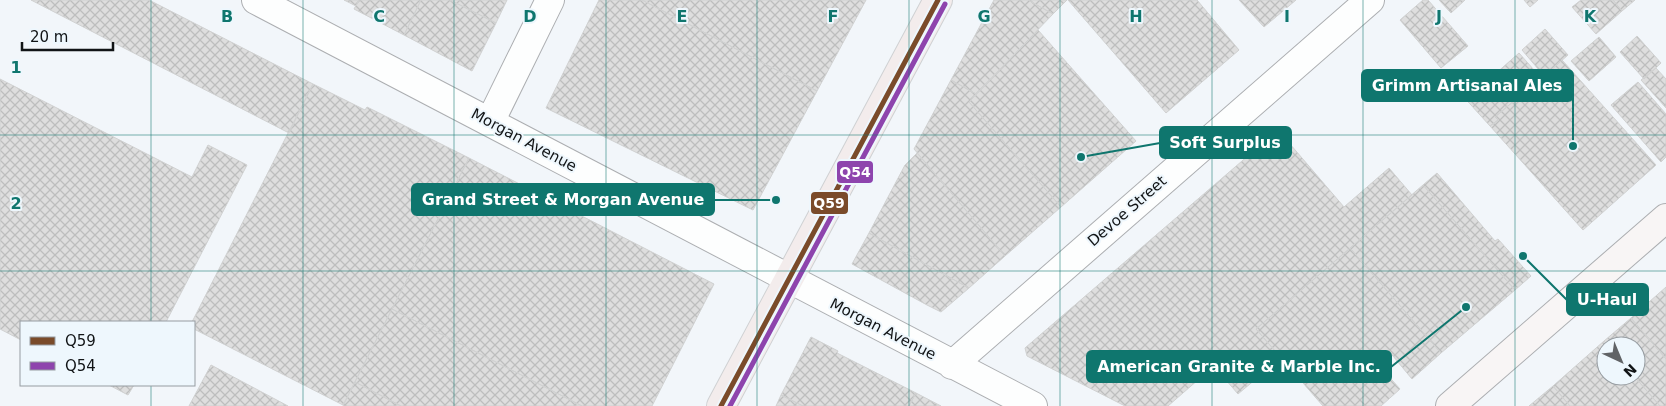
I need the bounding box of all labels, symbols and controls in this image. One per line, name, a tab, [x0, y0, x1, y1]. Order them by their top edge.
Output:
text: B	[221, 7, 233, 26]
text: C	[373, 7, 385, 26]
text: D	[523, 7, 537, 26]
text: E	[677, 7, 687, 26]
text: F	[828, 7, 838, 26]
text: G	[977, 7, 991, 26]
text: H	[1129, 7, 1143, 26]
text: I	[1284, 7, 1290, 26]
text: J	[1435, 7, 1442, 26]
text: K	[1584, 7, 1597, 26]
scale bar	[22, 20, 114, 52]
text: 20 m	[30, 28, 68, 46]
text: 1	[10, 58, 22, 77]
callout: Grimm Artisanal Ales	[1362, 70, 1573, 101]
text: Grimm Artisanal Ales	[1372, 76, 1562, 95]
street label: Morgan Avenue	[468, 105, 580, 175]
callout: Soft Surplus	[1160, 127, 1291, 158]
text: Soft Surplus	[1169, 133, 1281, 152]
line badge: Q54	[836, 160, 874, 184]
text: Q54	[839, 164, 871, 180]
street label: Devoe Street	[1084, 172, 1170, 250]
callout: Grand Street & Morgan Avenue	[412, 184, 714, 215]
text: Grand Street & Morgan Avenue	[422, 190, 704, 209]
line badge: Q59	[810, 191, 849, 215]
text: 2	[10, 194, 22, 213]
text: Q59	[813, 195, 845, 211]
callout: U-Haul	[1567, 284, 1648, 315]
text: U-Haul	[1577, 290, 1637, 309]
street label: Morgan Avenue	[827, 294, 939, 364]
legend	[20, 321, 195, 386]
text: Q59	[65, 332, 96, 350]
north arrow	[1596, 336, 1646, 386]
callout: American Granite & Marble Inc.	[1087, 351, 1391, 382]
text: Q54	[65, 357, 96, 375]
text: American Granite & Marble Inc.	[1097, 357, 1381, 376]
text: N	[1620, 361, 1640, 380]

